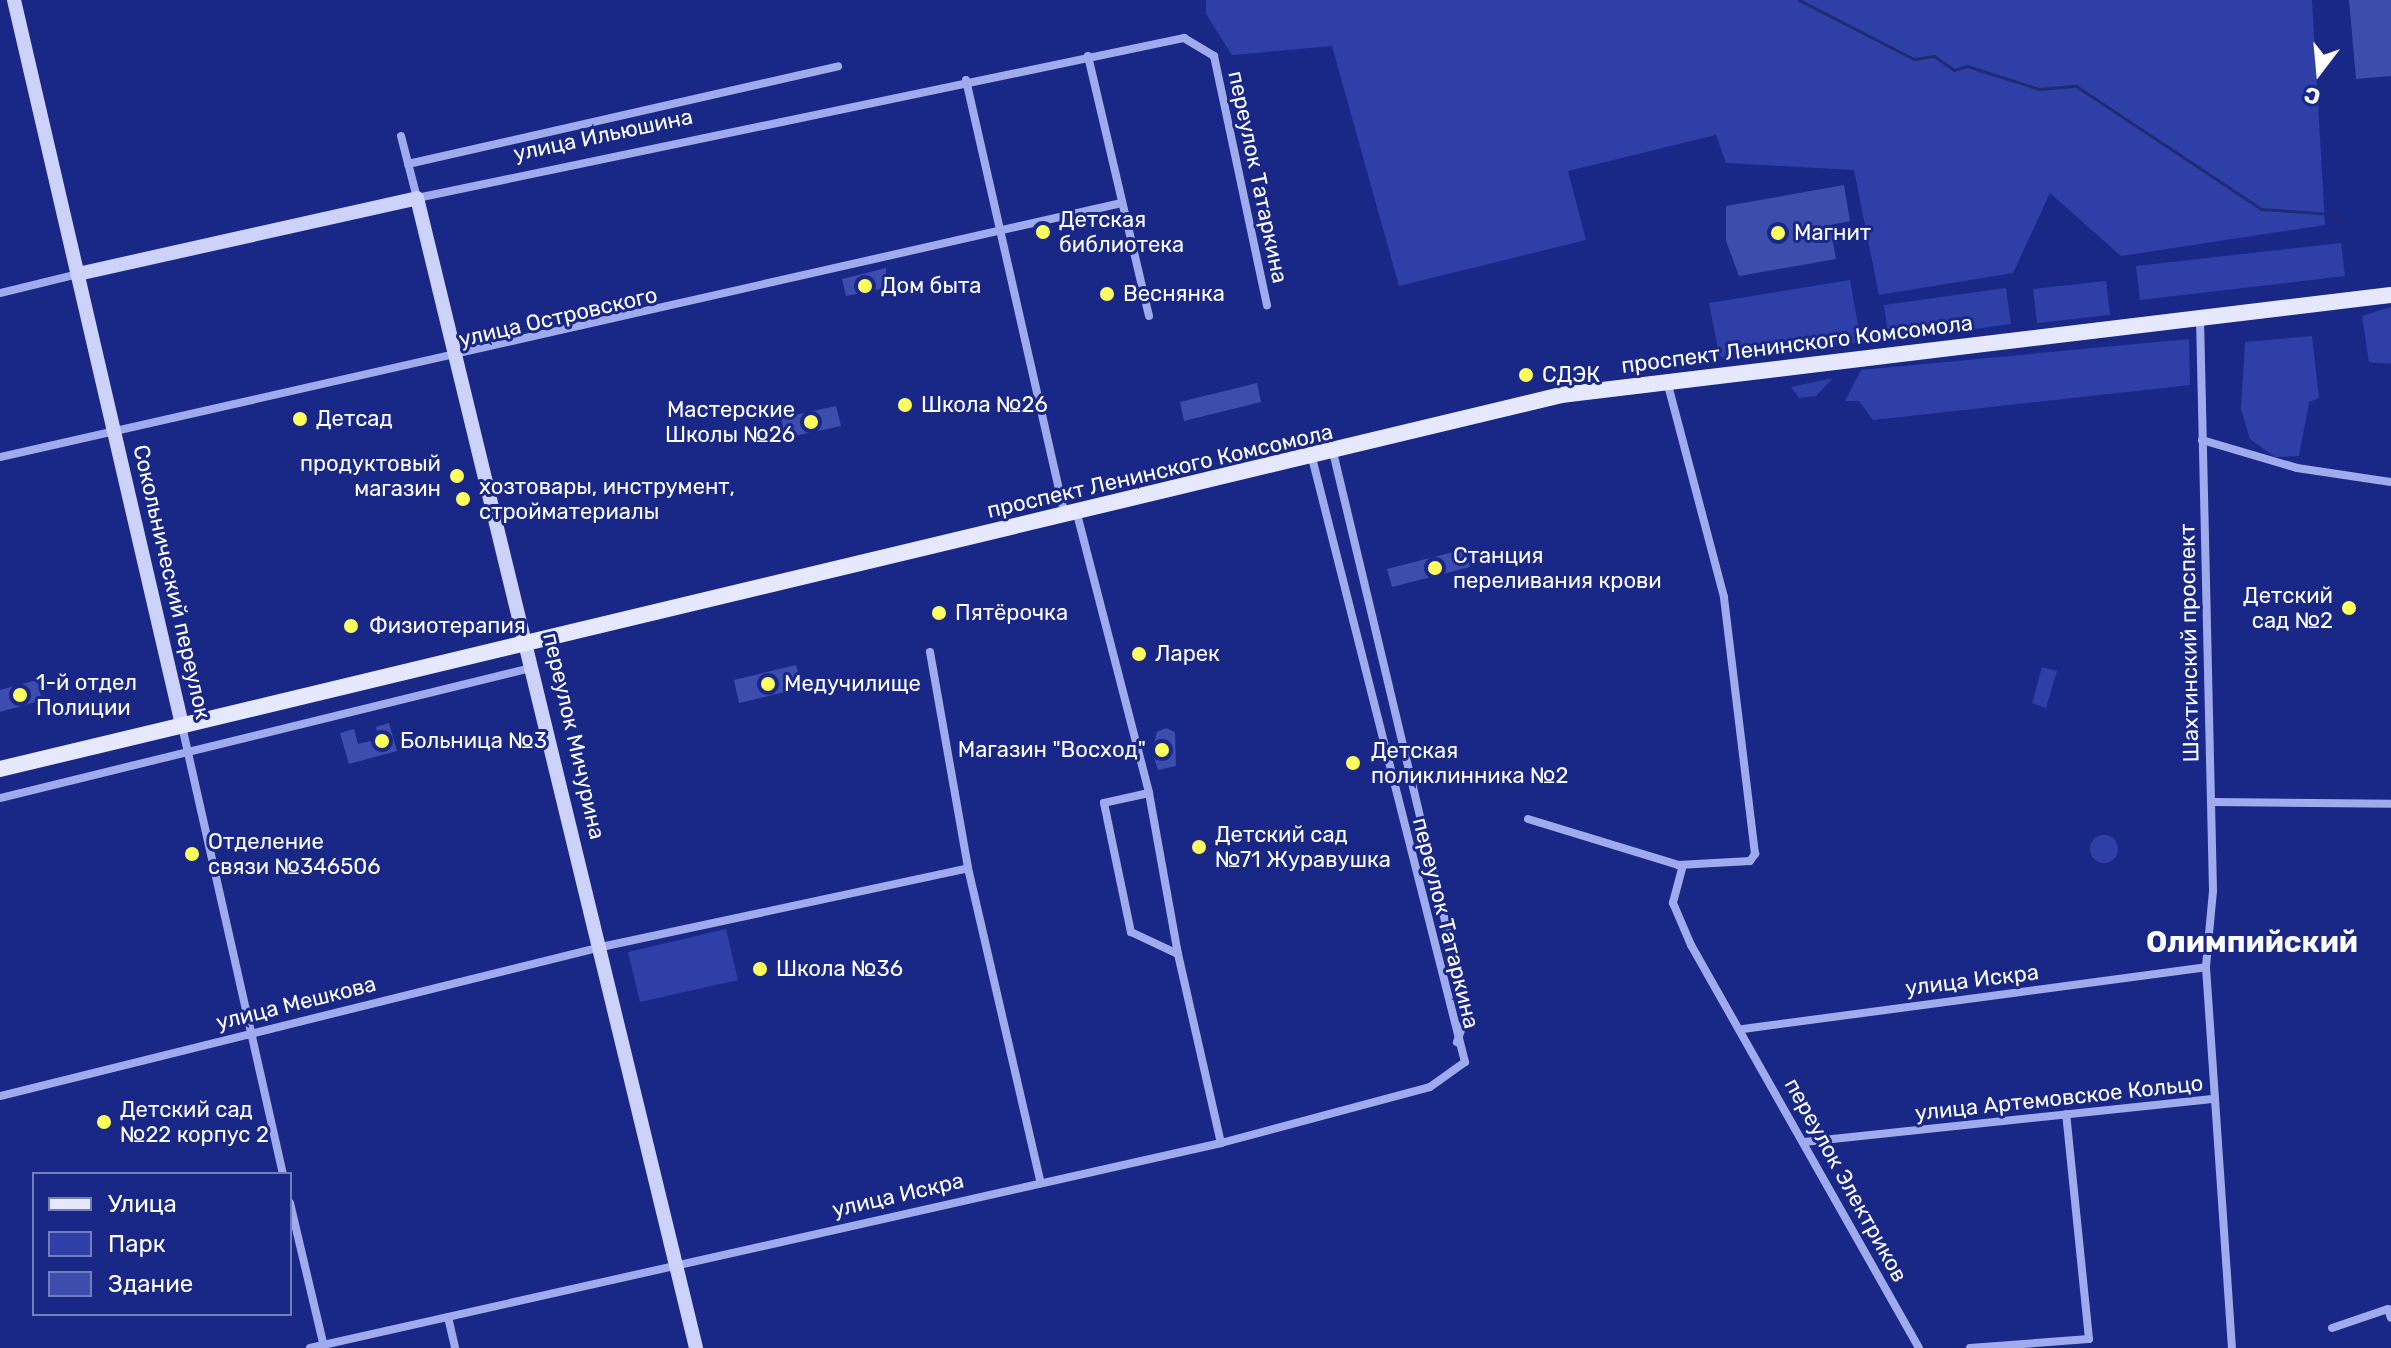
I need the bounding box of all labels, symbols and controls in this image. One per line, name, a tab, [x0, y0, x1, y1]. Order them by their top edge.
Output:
north arrow	[2279, 32, 2359, 112]
street label: переулок Татаркина	[1223, 68, 1293, 286]
text: С	[2301, 80, 2323, 111]
street label: улица Ильюшина	[511, 103, 695, 167]
place label: Детская библиотека	[1059, 206, 1184, 258]
place label: Магнит	[1794, 220, 1871, 246]
marker: Детская библиотека	[1034, 223, 1052, 241]
marker: Магнит	[1769, 224, 1787, 242]
place label: Дом быта	[881, 273, 981, 299]
marker: Дом быта	[856, 277, 874, 295]
street label: улица Островского	[456, 281, 660, 353]
place label: Веснянка	[1123, 281, 1225, 307]
marker: Веснянка	[1098, 285, 1116, 303]
street label: проспект Ленинского Комсомола	[1620, 309, 1974, 379]
place label: СДЭК	[1542, 362, 1600, 388]
marker: СДЭК	[1517, 366, 1535, 384]
place label: Школа №26	[921, 392, 1048, 418]
place label: Мастерские Школы №26	[665, 396, 795, 448]
marker: Школа №26	[896, 396, 914, 414]
place label: Детсад	[316, 406, 393, 432]
marker: Детсад	[291, 410, 309, 428]
marker: Мастерские Школы №26	[802, 413, 820, 431]
street label: проспект Ленинского Комсомола	[984, 418, 1336, 524]
street label: Сокольнический переулок	[128, 442, 216, 722]
place label: продуктовый магазин	[300, 450, 441, 502]
marker: продуктовый магазин	[448, 467, 466, 485]
place label: хозтовары, инструмент, стройматериалы	[479, 473, 735, 524]
marker: хозтовары, инструмент, стройматериалы	[454, 490, 472, 508]
street label: Шахтинский проспект	[2174, 524, 2204, 762]
place label: Станция переливания крови	[1453, 542, 1662, 594]
marker: Станция переливания крови	[1424, 557, 1446, 579]
place label: Детский сад №2	[2243, 582, 2333, 634]
marker: Детский сад №2	[2340, 599, 2358, 617]
place label: Пятёрочка	[955, 600, 1068, 626]
marker: Пятёрочка	[930, 604, 948, 622]
place label: Физиотерапия	[369, 613, 526, 639]
marker: Физиотерапия	[340, 615, 362, 637]
street label: переулок Мичурина	[537, 630, 611, 842]
place label: Ларек	[1155, 641, 1220, 667]
marker: Ларек	[1130, 645, 1148, 663]
place label: 1-й отдел Полиции	[36, 669, 137, 720]
place label: Медучилище	[784, 671, 921, 697]
marker: Медучилище	[759, 675, 777, 693]
marker: 1-й отдел Полиции	[11, 686, 29, 704]
place label: Больница №3	[400, 728, 547, 754]
marker: Больница №3	[371, 730, 393, 752]
place label: Магазин "Восход"	[958, 737, 1146, 763]
place label: Детская поликлинника №2	[1371, 737, 1568, 788]
marker: Магазин "Восход"	[1153, 741, 1171, 759]
marker: Детская поликлинника №2	[1342, 752, 1364, 774]
street label: переулок Татаркина	[1407, 815, 1485, 1031]
place label: Детский сад №71 Журавушка	[1215, 821, 1391, 872]
place label: Отделение связи №346506	[208, 828, 380, 880]
marker: Детский сад №71 Журавушка	[1190, 838, 1208, 856]
marker: Отделение связи №346506	[183, 845, 201, 863]
district label: Олимпийский	[2146, 924, 2358, 960]
place label: Школа №36	[776, 956, 903, 982]
street label: улица Искра	[1904, 959, 2040, 1001]
marker: Школа №36	[751, 960, 769, 978]
street label: улица Мешкова	[213, 970, 379, 1036]
street label: улица Артемовское Кольцо	[1914, 1070, 2204, 1126]
street label: переулок Электриков	[1779, 1073, 1913, 1287]
place label: Детский сад №22 корпус 2	[120, 1096, 269, 1148]
marker: Детский сад №22 корпус 2	[95, 1113, 113, 1131]
street label: улица Искра	[830, 1167, 966, 1223]
legend	[32, 1172, 292, 1316]
text: Улица	[108, 1190, 177, 1218]
text: Парк	[108, 1230, 166, 1258]
text: Здание	[108, 1270, 193, 1298]

